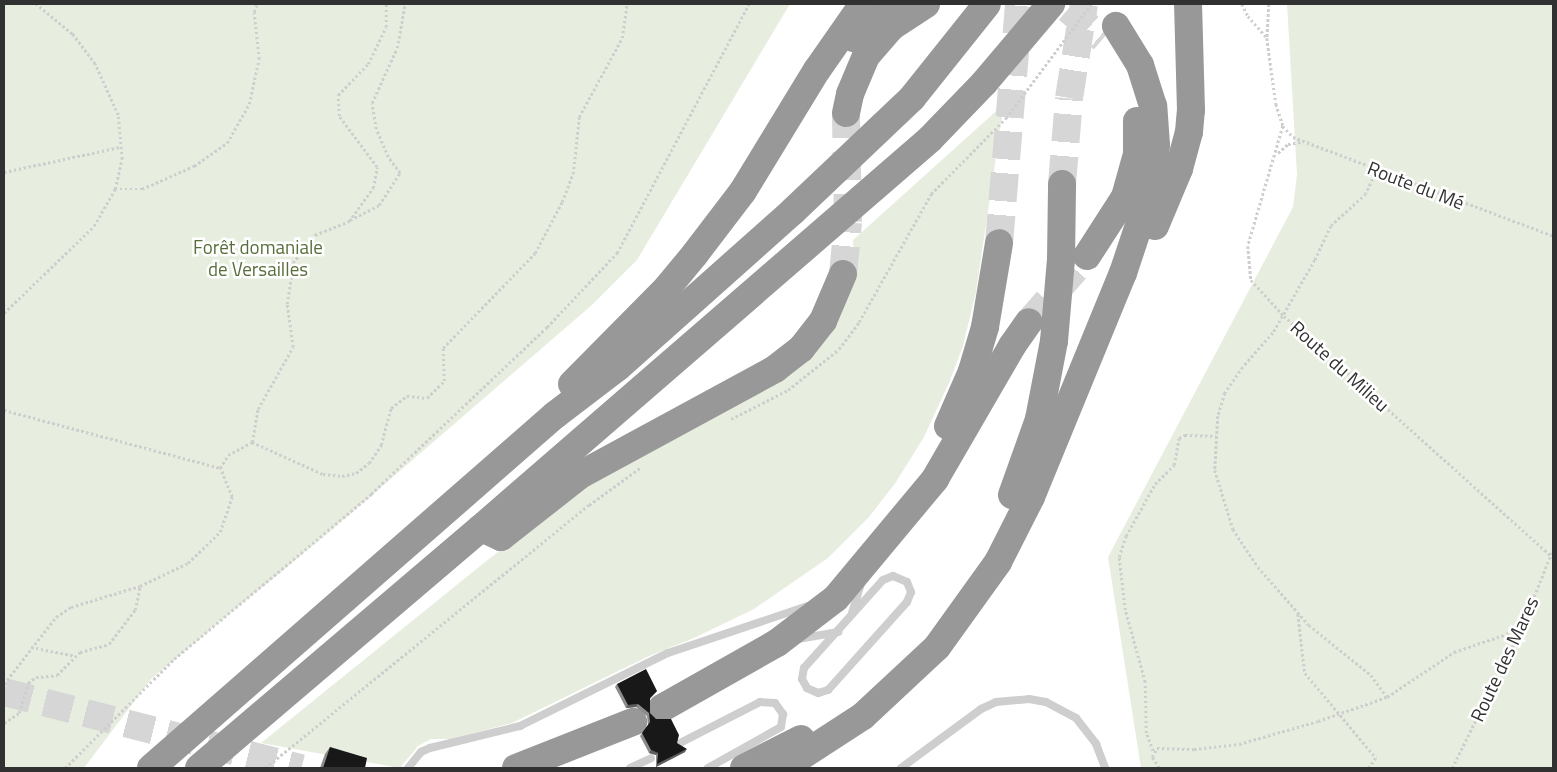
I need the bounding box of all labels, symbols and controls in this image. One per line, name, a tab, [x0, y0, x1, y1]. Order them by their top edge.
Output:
street label: Route du Mé	[1364, 156, 1468, 214]
park label: Forêt domaniale de Versailles	[193, 236, 323, 280]
street label: Route du Milieu	[1286, 316, 1394, 416]
street label: Route des Mares	[1465, 593, 1543, 725]

